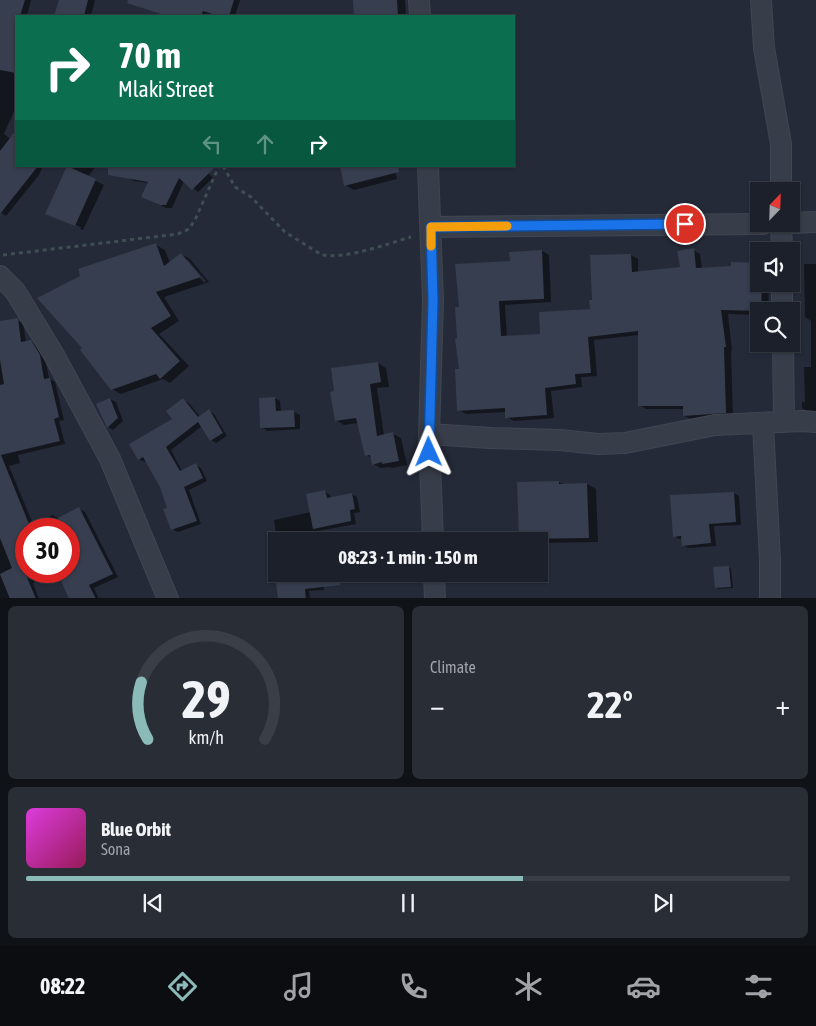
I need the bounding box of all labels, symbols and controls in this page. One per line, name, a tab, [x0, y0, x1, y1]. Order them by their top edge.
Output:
icon: right	[35, 35, 100, 100]
text: 70 m	[118, 35, 181, 75]
text: Mlaki Street	[118, 76, 214, 102]
icon: left	[198, 130, 226, 158]
icon: ahead	[251, 130, 279, 158]
icon: right	[304, 130, 332, 158]
north arrow	[750, 182, 800, 232]
map controls	[750, 182, 800, 352]
pin	[664, 203, 706, 245]
icon: arrive	[671, 210, 699, 238]
button: sound	[750, 242, 800, 292]
button: search	[750, 302, 800, 352]
position arrow	[402, 425, 454, 477]
speed limit sign: 30	[15, 518, 80, 583]
text: 08:23 · 1 min · 150 m	[338, 546, 478, 568]
text: Climate	[430, 658, 476, 676]
text: 29	[182, 669, 230, 729]
text: 22°	[587, 683, 633, 726]
text: −	[430, 689, 445, 721]
text: +	[775, 689, 790, 721]
text: km/h	[188, 727, 224, 748]
text: Blue Orbit	[101, 818, 171, 840]
text: Sona	[101, 840, 130, 858]
icon: previous	[139, 889, 167, 917]
icon: pause	[394, 889, 422, 917]
icon: next	[649, 889, 677, 917]
icon: directions	[165, 969, 200, 1004]
icon: music	[281, 969, 316, 1004]
icon: phone	[396, 969, 431, 1004]
icon: climate	[511, 969, 546, 1004]
icon: car	[626, 969, 661, 1004]
icon: filters	[741, 969, 776, 1004]
text: 08:22	[40, 973, 85, 999]

